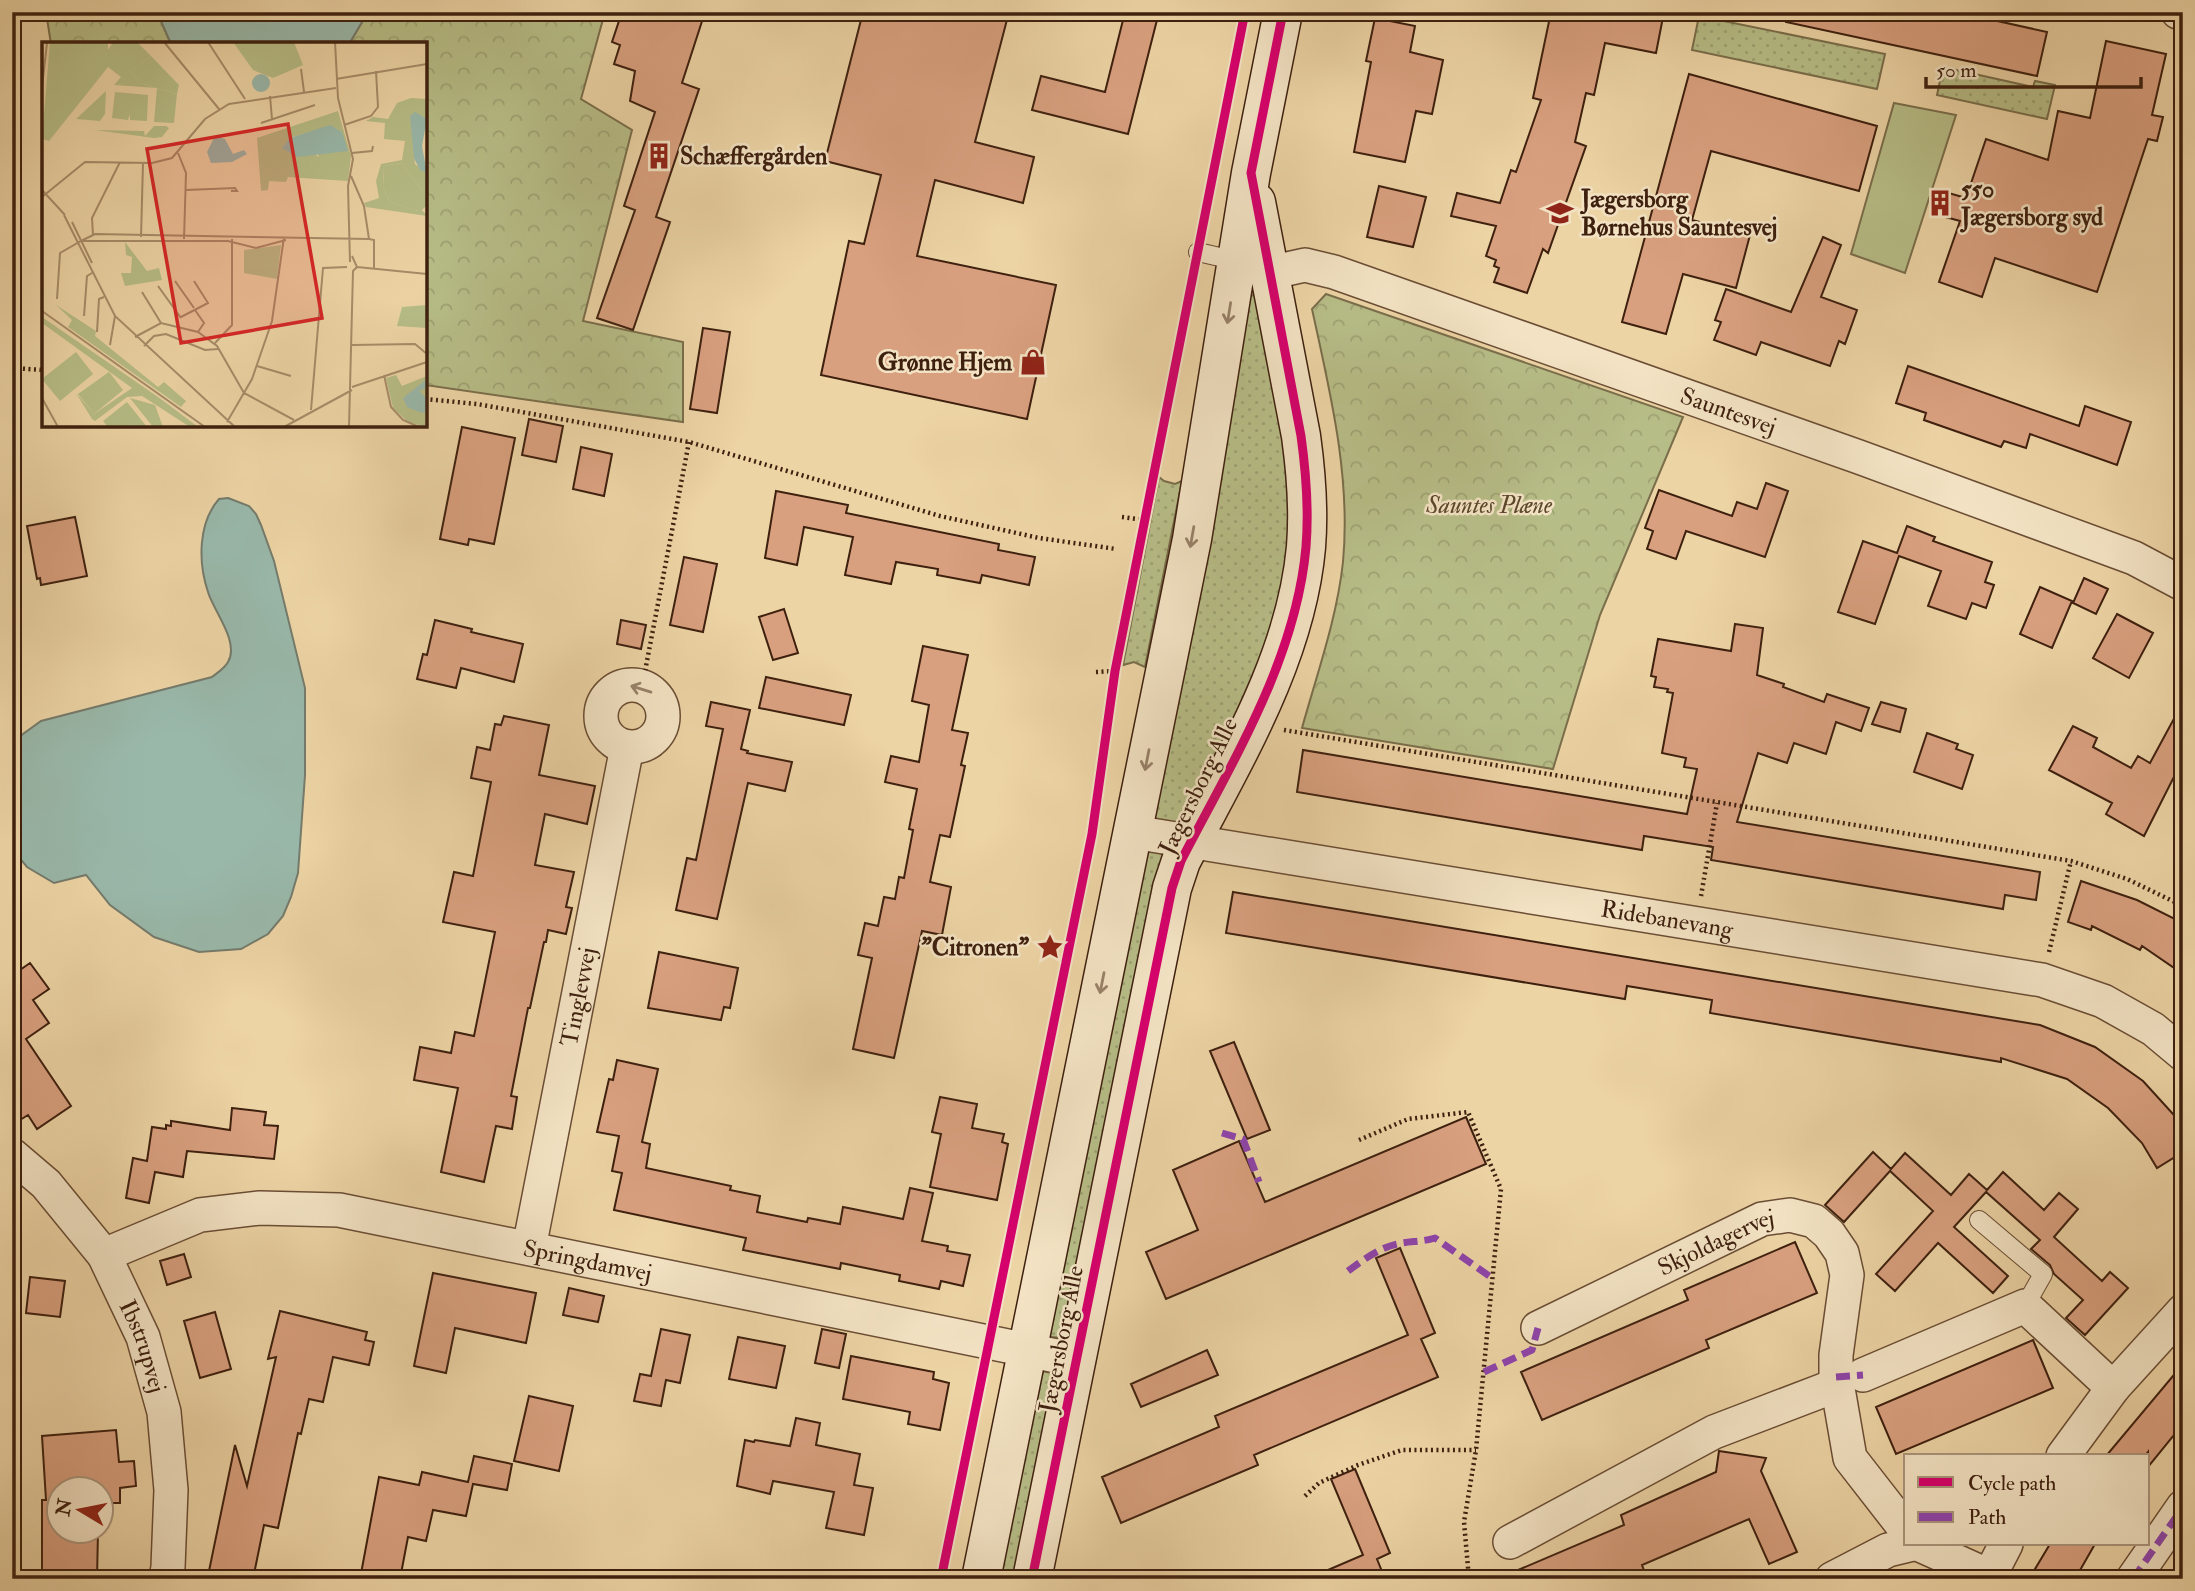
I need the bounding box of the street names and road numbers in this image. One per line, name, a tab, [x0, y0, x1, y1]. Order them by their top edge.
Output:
street label: Sauntesvej	[1676, 380, 1781, 443]
street label: Jægersborg Alle	[1151, 712, 1245, 861]
street label: Ridebanevang	[1598, 893, 1737, 946]
street label: Tinglevvej	[554, 945, 603, 1049]
street label: Skjoldagervej	[1653, 1202, 1776, 1283]
street label: Springdamvej	[520, 1233, 654, 1289]
street label: Jægersborg Alle	[1032, 1263, 1091, 1416]
street label: Ibstrupvej	[112, 1295, 173, 1396]

